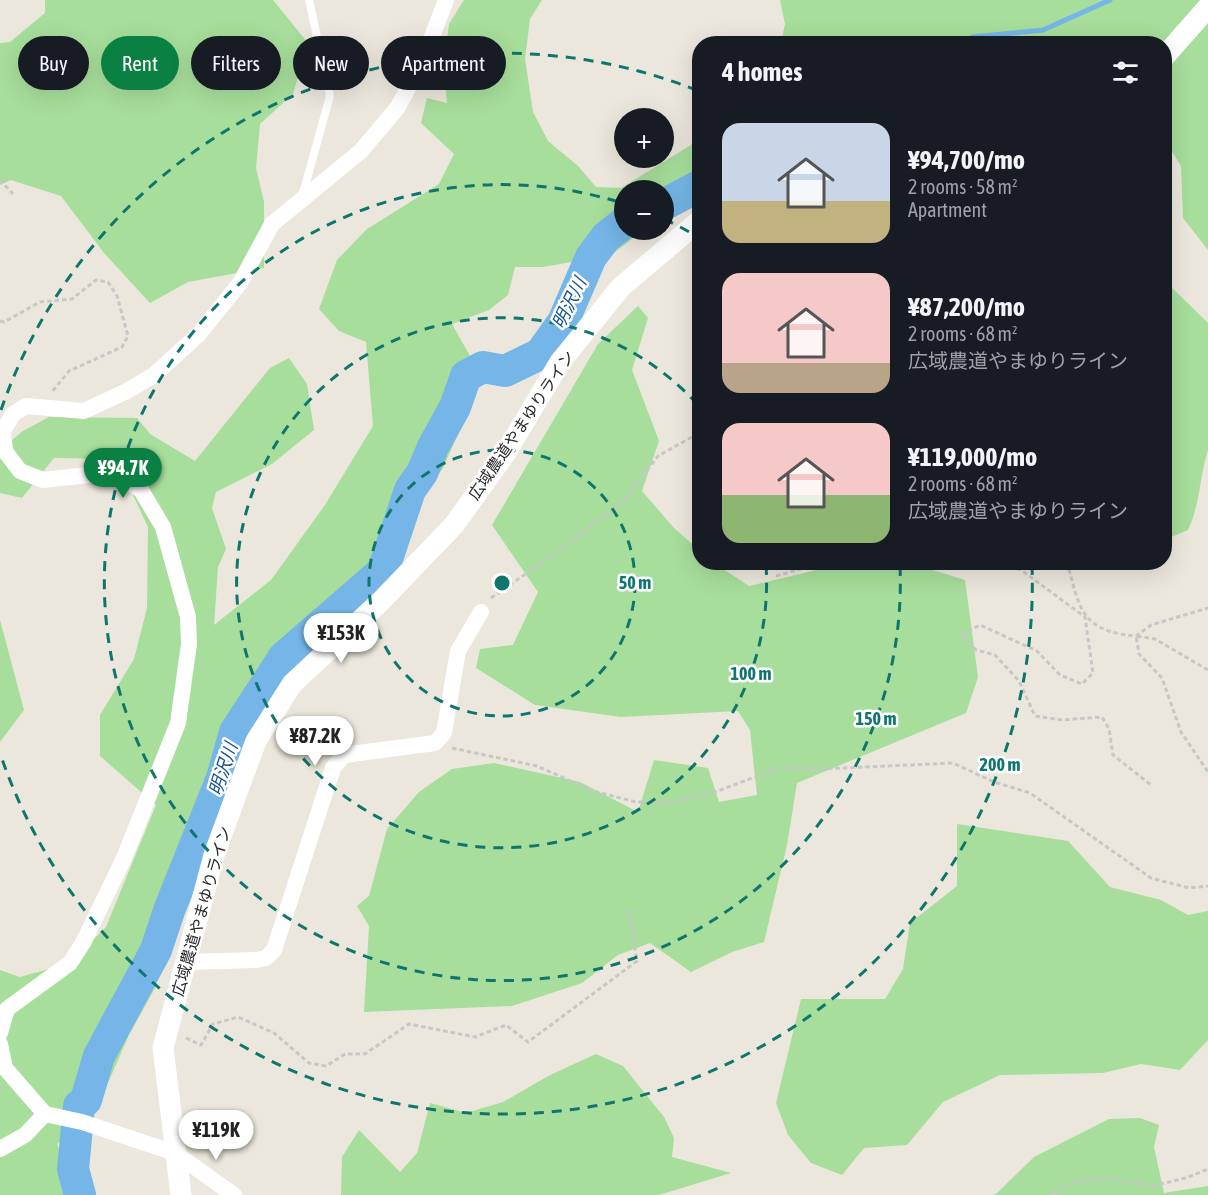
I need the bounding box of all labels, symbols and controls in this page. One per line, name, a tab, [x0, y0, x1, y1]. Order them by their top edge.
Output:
chip: Buy	[18, 36, 89, 90]
chip: Rent	[101, 36, 179, 90]
chip: Filters	[191, 36, 281, 90]
chip: New	[293, 36, 369, 90]
chip: Apartment	[381, 36, 506, 90]
icon: filters	[1109, 56, 1142, 89]
text: 4 homes	[722, 57, 802, 87]
map controls	[614, 108, 674, 240]
button: +	[614, 108, 674, 168]
text: ¥94,700/mo	[908, 145, 1025, 175]
icon: home	[770, 147, 842, 219]
text: 2 rooms · 58 m²	[908, 175, 1018, 198]
button: −	[614, 180, 674, 240]
text: Apartment	[908, 198, 987, 221]
water label: 明沢川	[548, 272, 591, 332]
text: ¥87,200/mo	[908, 292, 1025, 322]
icon: home	[770, 297, 842, 369]
text: 2 rooms · 68 m²	[908, 322, 1018, 345]
street label: 広域農道やまゆりライン	[464, 347, 578, 503]
text: 広域農道やまゆりライン	[908, 349, 1128, 372]
text: ¥119,000/mo	[908, 442, 1037, 472]
icon: home	[770, 447, 842, 519]
pin: ¥94.7K	[74, 448, 172, 499]
text: ¥94.7K	[98, 456, 148, 479]
text: 2 rooms · 68 m²	[908, 472, 1018, 495]
text: 広域農道やまゆりライン	[908, 499, 1128, 522]
text: 50 m	[619, 572, 651, 593]
centre of rings	[492, 573, 512, 593]
pin: ¥153K	[299, 613, 383, 664]
text: ¥153K	[318, 621, 364, 644]
text: 100 m	[731, 663, 771, 684]
text: 150 m	[856, 708, 896, 729]
pin: ¥87.2K	[266, 716, 364, 767]
text: ¥87.2K	[290, 724, 340, 747]
water label: 明沢川	[205, 738, 242, 798]
text: 200 m	[980, 754, 1020, 775]
street label: 広域農道やまゆりライン	[168, 824, 234, 998]
pin: ¥119K	[174, 1110, 258, 1161]
text: ¥119K	[193, 1118, 239, 1141]

